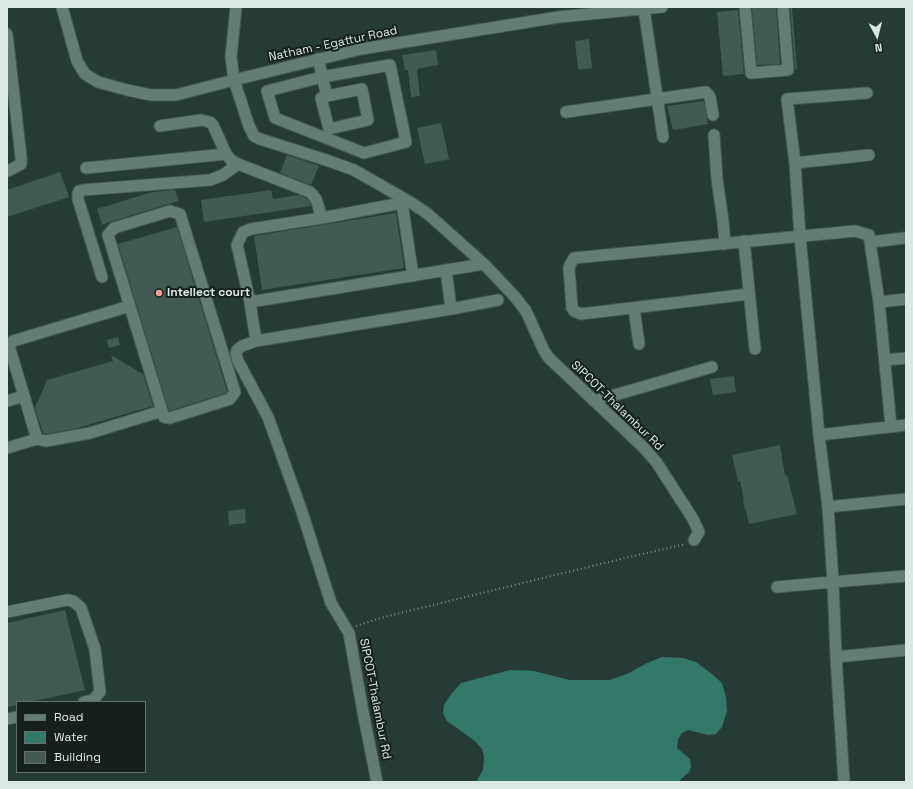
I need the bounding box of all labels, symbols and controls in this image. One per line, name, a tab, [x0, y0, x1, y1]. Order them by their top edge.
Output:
north arrow	[857, 16, 897, 56]
street label: Natham - Egattur Road	[267, 23, 399, 65]
text: N	[874, 41, 883, 55]
place label: Intellect court	[167, 286, 250, 300]
marker: Intellect court	[154, 288, 164, 298]
street label: SIPCOT-Thalambur Rd	[568, 358, 666, 454]
street label: SIPCOT-Thalambur Rd	[356, 637, 394, 761]
legend	[16, 701, 146, 773]
text: Road	[54, 709, 83, 725]
text: Water	[54, 729, 88, 745]
text: Building	[54, 749, 101, 765]

